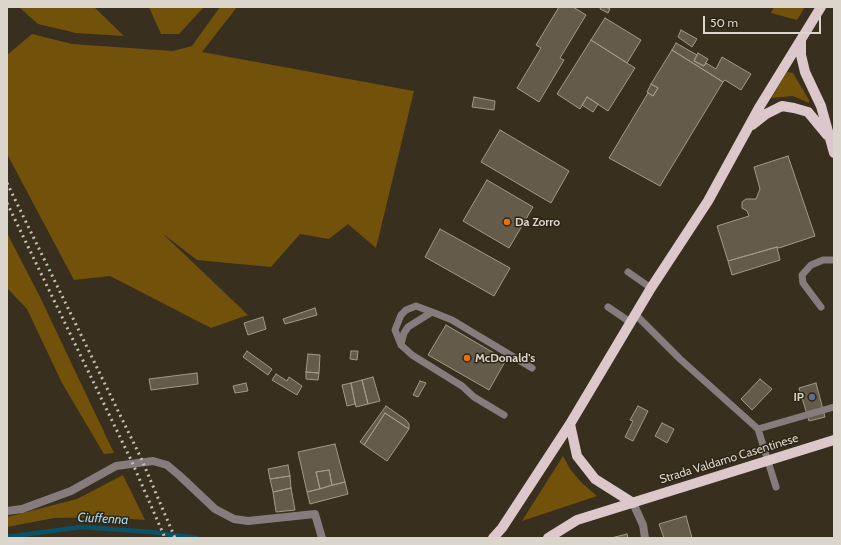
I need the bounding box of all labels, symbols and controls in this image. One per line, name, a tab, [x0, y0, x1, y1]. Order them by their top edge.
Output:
scale bar	[705, 8, 823, 34]
text: 50 m	[710, 15, 738, 30]
place label: Da Zorro	[515, 215, 560, 229]
marker: Da Zorro	[502, 217, 512, 227]
place label: McDonald's	[475, 351, 535, 365]
marker: McDonald's	[462, 353, 472, 363]
place label: IP	[793, 390, 804, 404]
marker: IP	[807, 392, 817, 402]
street label: Strada Valdarno Casentinese	[658, 431, 800, 487]
water label: Ciuffenna	[77, 510, 129, 528]

